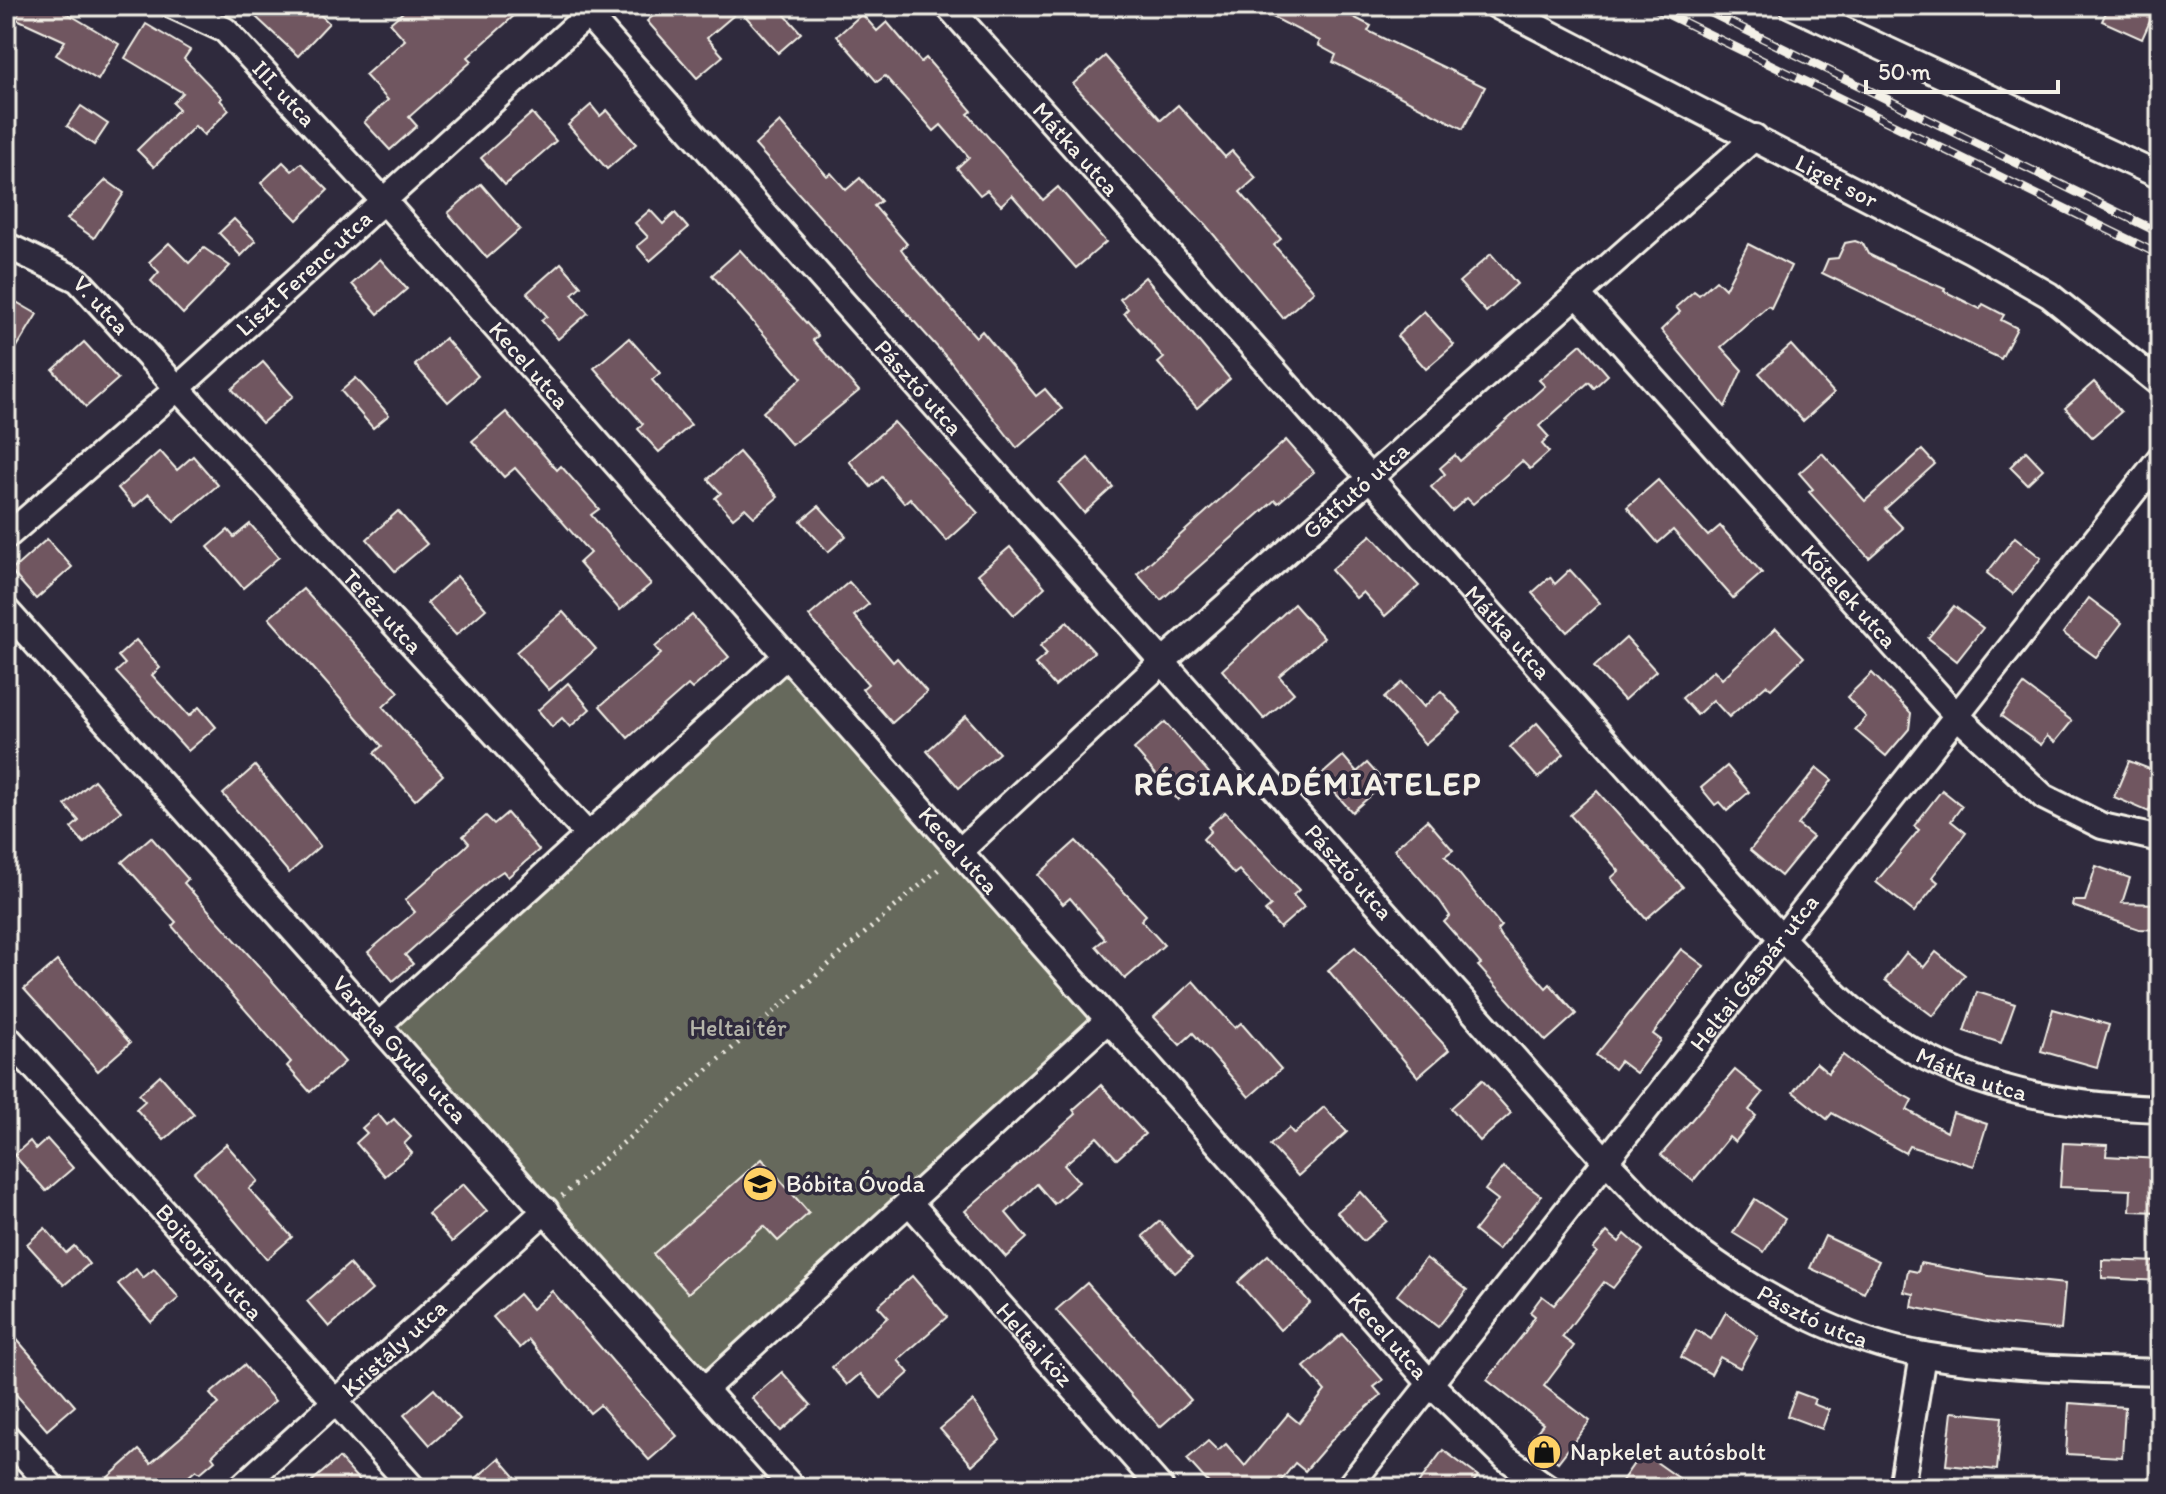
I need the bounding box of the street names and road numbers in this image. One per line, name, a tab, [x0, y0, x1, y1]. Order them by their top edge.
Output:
street label: III. utca	[246, 54, 323, 133]
street label: Mátka utca	[1027, 96, 1126, 202]
street label: Liget sor	[1791, 147, 1883, 214]
street label: Liszt Ferenc utca	[230, 203, 378, 342]
street label: V. utca	[67, 269, 136, 341]
street label: Kecel utca	[483, 315, 576, 415]
street label: Pásztó utca	[869, 333, 969, 441]
street label: Gátfutó utca	[1296, 435, 1415, 545]
street label: Kőtelek utca	[1795, 538, 1904, 654]
street label: Teréz utca	[336, 562, 430, 660]
street label: Mátka utca	[1459, 579, 1558, 685]
street label: Kecel utca	[913, 800, 1006, 900]
street label: Pásztó utca	[1299, 817, 1400, 926]
street label: Heltai Gáspár utca	[1683, 888, 1825, 1057]
street label: Vargha Gyula utca	[326, 969, 474, 1130]
street label: Mátka utca	[1911, 1040, 2031, 1107]
street label: Bojtorján utca	[150, 1197, 270, 1326]
street label: Pásztó utca	[1752, 1278, 1872, 1354]
street label: Kecel utca	[1342, 1285, 1435, 1386]
street label: Kristály utca	[335, 1293, 452, 1403]
street label: Heltai köz	[990, 1296, 1080, 1392]

